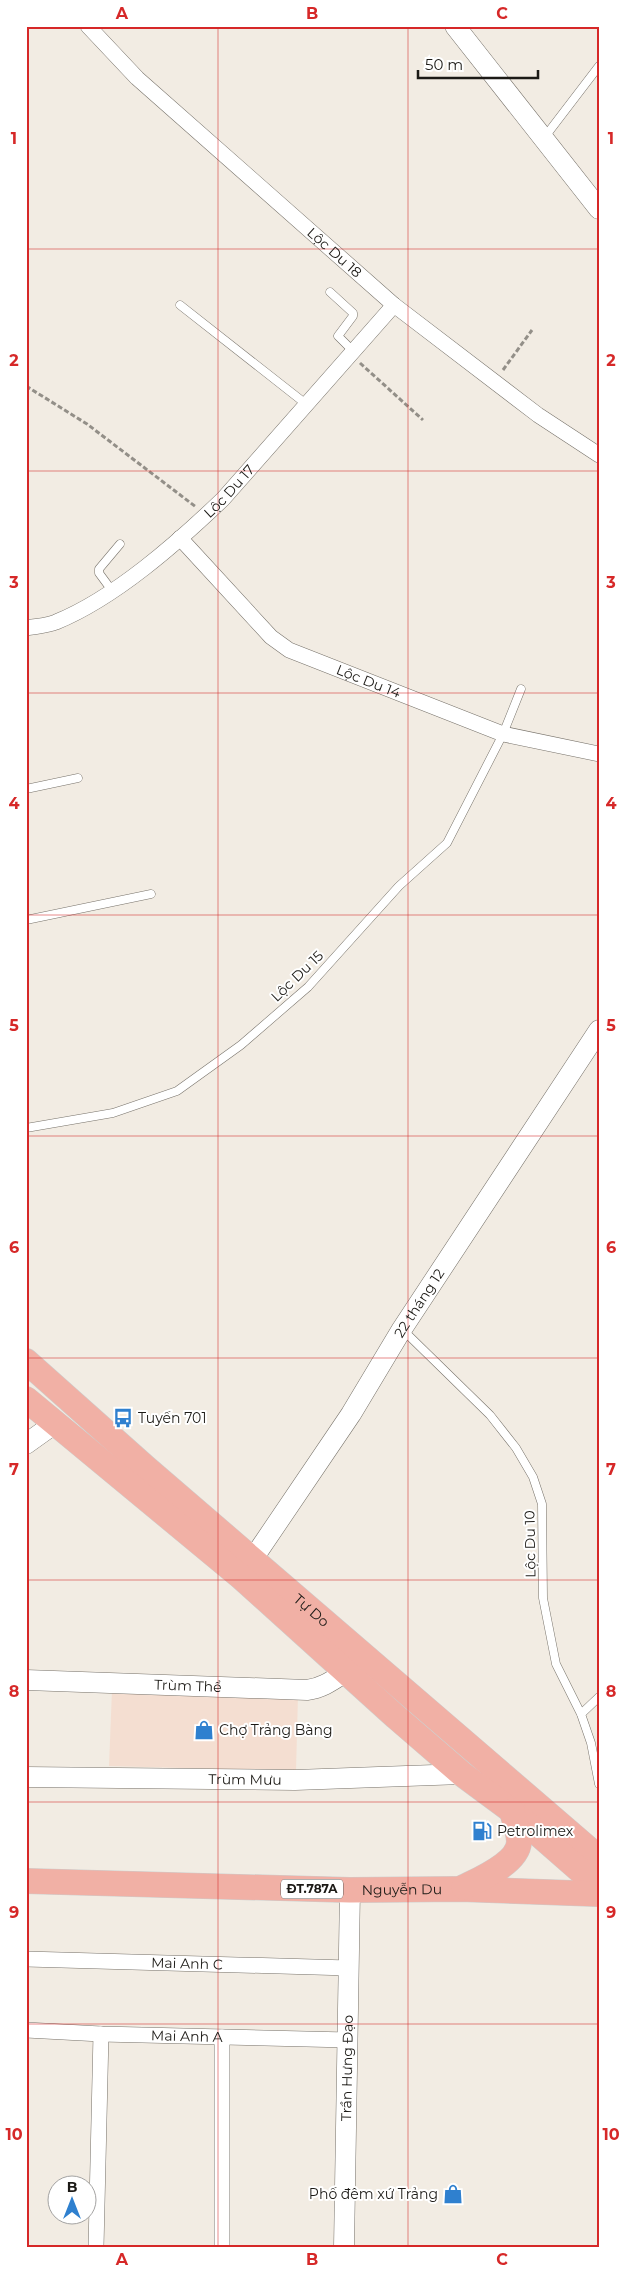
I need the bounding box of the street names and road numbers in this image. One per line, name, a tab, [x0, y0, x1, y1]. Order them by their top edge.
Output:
street label: Lộc Du 18	[303, 223, 366, 281]
street label: Lộc Du 17	[200, 461, 258, 522]
street label: Lộc Du 14	[334, 660, 404, 702]
street label: Lộc Du 15	[267, 947, 327, 1005]
street label: 22 tháng 12	[390, 1265, 448, 1341]
street label: Lộc Du 10	[520, 1510, 540, 1578]
street label: Tự Do	[290, 1590, 333, 1631]
street label: Trùm Thể	[154, 1676, 222, 1696]
street label: Trùm Mưu	[208, 1770, 282, 1789]
road number: ĐT.787A	[281, 1880, 343, 1898]
street label: Nguyễn Du	[362, 1880, 442, 1899]
street label: Mai Anh C	[151, 1953, 223, 1973]
street label: Trần Hưng Đạo	[337, 2014, 357, 2121]
street label: Mai Anh A	[151, 2026, 224, 2046]

